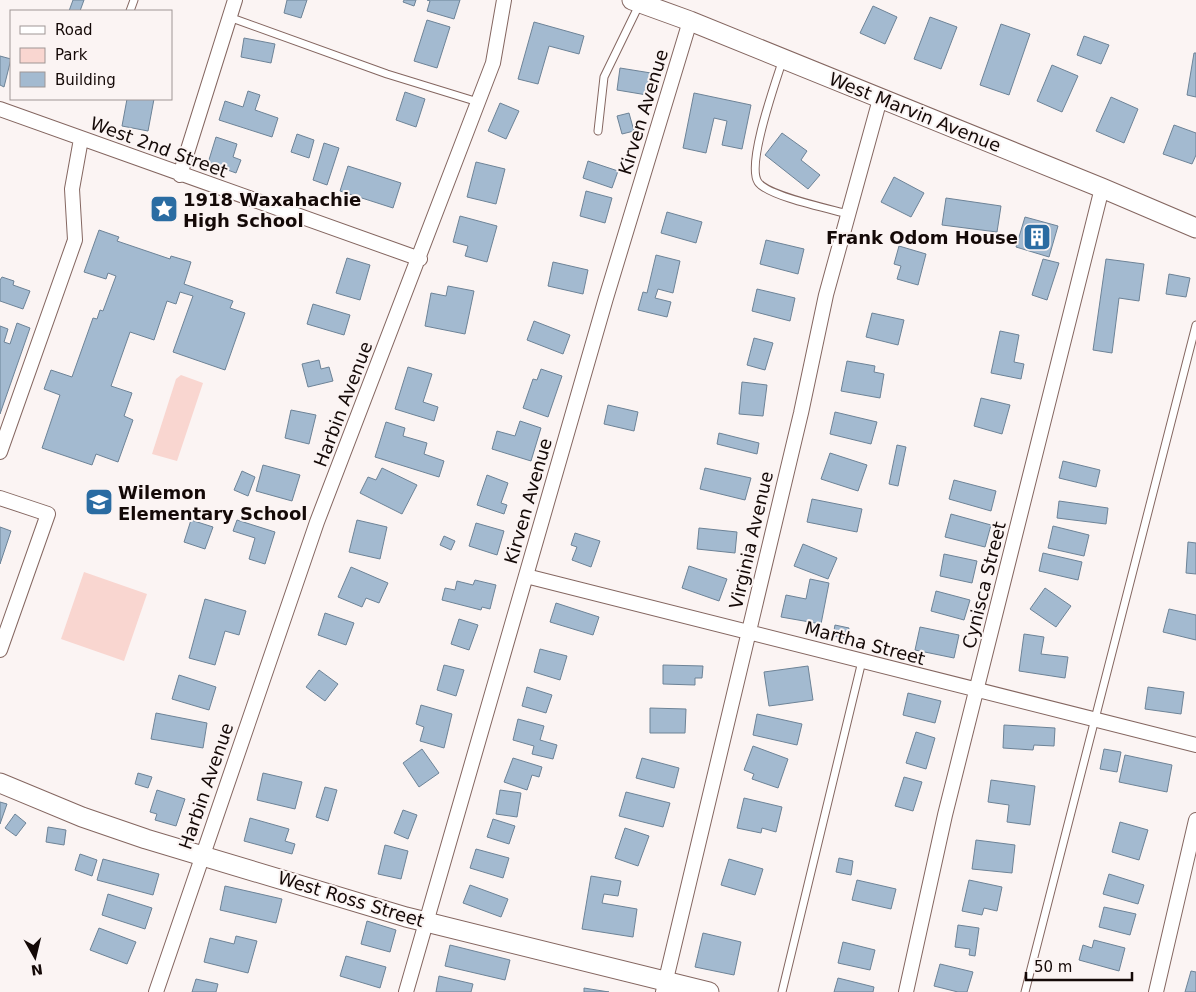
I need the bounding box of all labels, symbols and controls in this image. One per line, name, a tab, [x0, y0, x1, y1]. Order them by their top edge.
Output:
legend	[10, 10, 172, 100]
text: Road	[55, 21, 93, 39]
text: Park	[55, 46, 88, 64]
street label: Kirven Avenue	[614, 47, 672, 177]
street label: West Marvin Avenue	[826, 68, 1004, 156]
text: Building	[55, 71, 116, 89]
street label: West 2nd Street	[87, 112, 231, 182]
place label: 1918 Waxahachie High School	[183, 189, 361, 231]
place icon: 1918 Waxahachie High School	[149, 194, 179, 224]
building icon: Frank Odom House	[1022, 222, 1052, 252]
place label: Frank Odom House	[826, 227, 1018, 248]
street label: Harbin Avenue	[309, 338, 377, 470]
street label: Kirven Avenue	[500, 436, 556, 566]
street label: Virginia Avenue	[725, 469, 777, 611]
place label: Wilemon Elementary School	[118, 482, 307, 524]
school or university icon: Wilemon Elementary School	[84, 487, 114, 517]
street label: Cynisca Street	[958, 519, 1010, 651]
street label: Martha Street	[802, 617, 928, 669]
street label: Harbin Avenue	[175, 720, 237, 852]
street label: West Ross Street	[275, 867, 427, 931]
north arrow	[10, 932, 60, 982]
scale bar	[1026, 950, 1132, 982]
text: 50 m	[1034, 958, 1072, 976]
text: N	[30, 961, 44, 979]

